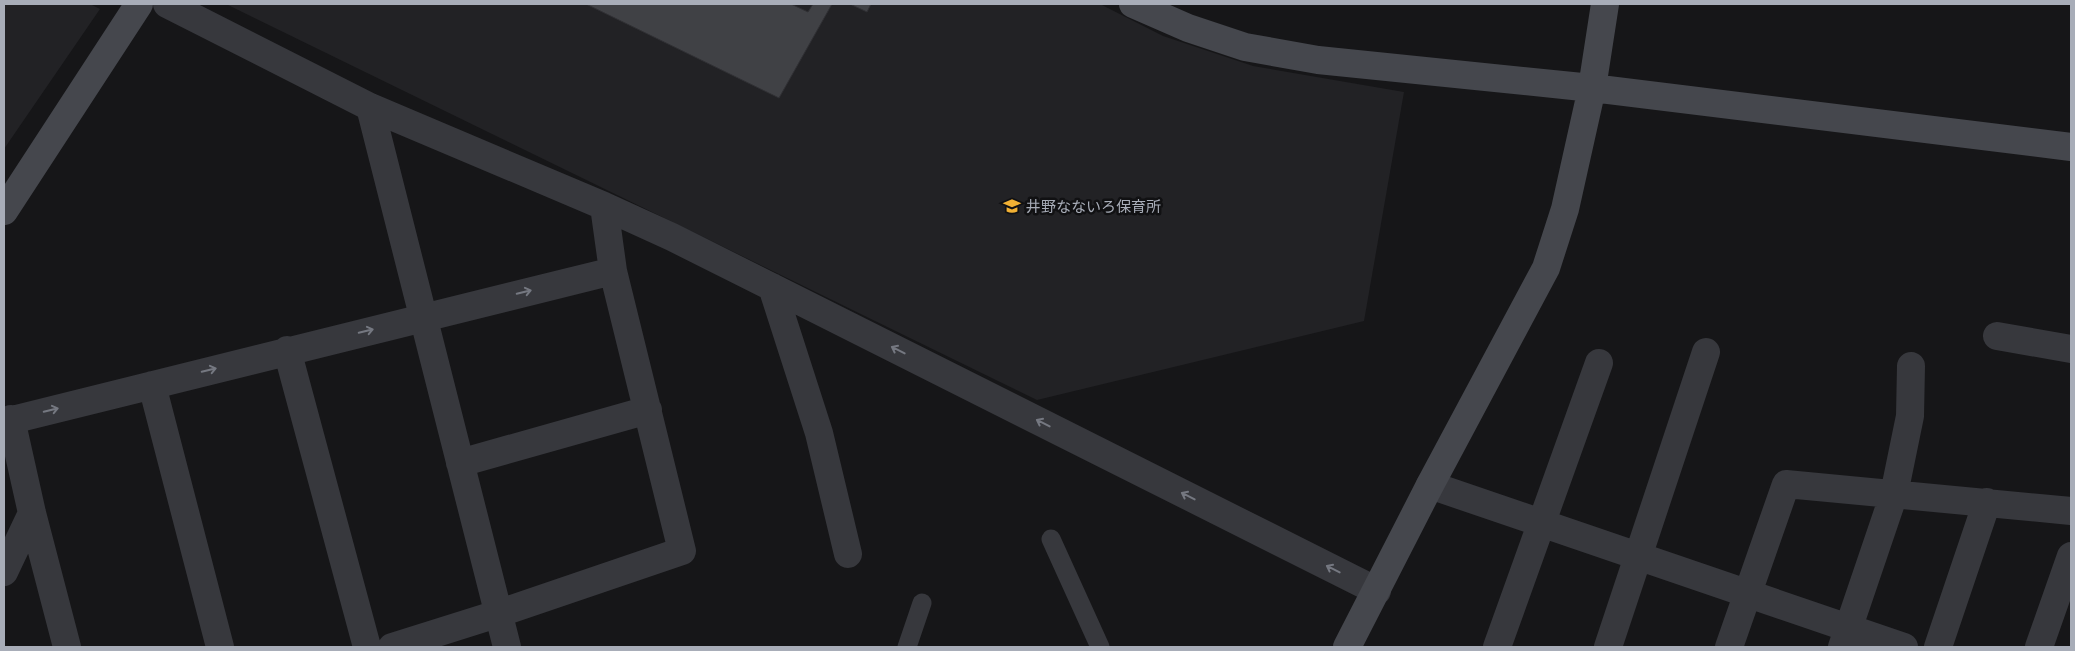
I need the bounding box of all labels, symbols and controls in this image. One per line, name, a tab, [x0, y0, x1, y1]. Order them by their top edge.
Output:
school or university icon: 井野なないろ保育所	[1002, 196, 1022, 216]
place label: 井野なないろ保育所	[1026, 197, 1161, 216]
one-way arrow	[516, 287, 532, 297]
one-way arrow	[358, 326, 374, 335]
one-way arrow	[890, 345, 905, 355]
one-way arrow	[200, 365, 216, 374]
one-way arrow	[43, 405, 59, 414]
one-way arrow	[1036, 418, 1051, 427]
one-way arrow	[1181, 491, 1196, 500]
one-way arrow	[1326, 564, 1341, 573]

